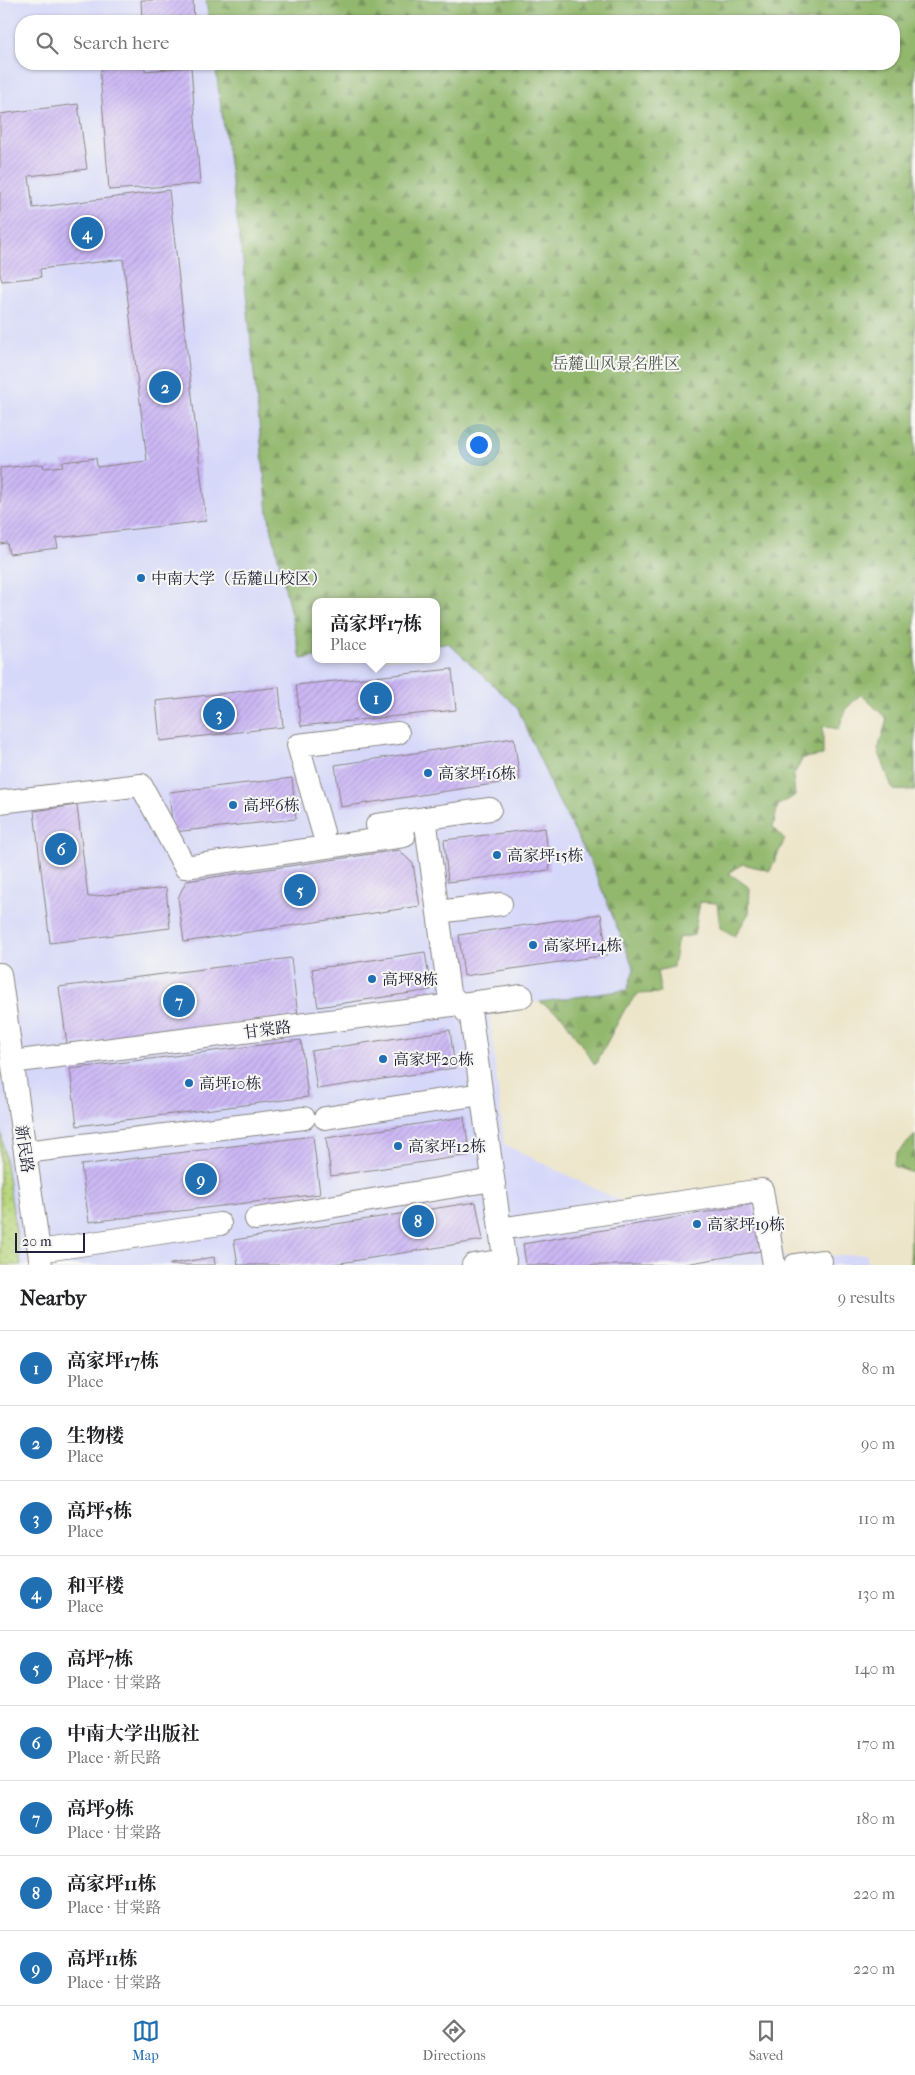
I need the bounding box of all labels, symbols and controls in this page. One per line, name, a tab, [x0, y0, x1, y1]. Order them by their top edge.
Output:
search box	[15, 15, 900, 70]
icon: search	[33, 29, 61, 57]
text: Search here	[73, 32, 169, 54]
pin: 4	[71, 214, 103, 252]
park label: 岳麓山风景名胜区	[552, 354, 680, 373]
pin: 2	[149, 368, 181, 406]
your location	[466, 432, 492, 458]
place label: 中南大学（岳麓山校区）	[151, 569, 327, 588]
marker: 中南大学（岳麓山校区）	[135, 572, 147, 584]
popup	[312, 598, 440, 663]
text: 高家坪17栋	[330, 613, 422, 635]
text: Place	[330, 635, 366, 654]
pin: 1	[360, 679, 392, 717]
pin: 3	[203, 695, 235, 733]
place label: 高家坪16栋	[438, 764, 516, 783]
marker: 高家坪16栋	[422, 767, 434, 779]
place label: 高坪6栋	[243, 796, 300, 815]
marker: 高坪6栋	[227, 799, 239, 811]
pin: 6	[45, 830, 77, 868]
place label: 高家坪15栋	[507, 846, 584, 865]
marker: 高家坪15栋	[491, 849, 503, 861]
pin: 5	[284, 871, 316, 909]
place label: 高家坪14栋	[543, 936, 622, 955]
marker: 高家坪14栋	[527, 939, 539, 951]
place label: 高坪8栋	[382, 970, 438, 989]
marker: 高坪8栋	[366, 973, 378, 985]
pin: 7	[163, 982, 195, 1020]
street label: 甘棠路	[242, 1017, 292, 1042]
place label: 高家坪20栋	[393, 1050, 474, 1069]
marker: 高家坪20栋	[377, 1053, 389, 1065]
place label: 高坪10栋	[199, 1074, 261, 1093]
marker: 高坪10栋	[183, 1077, 195, 1089]
street label: 新民路	[12, 1124, 37, 1174]
place label: 高家坪12栋	[408, 1137, 486, 1156]
marker: 高家坪12栋	[392, 1140, 404, 1152]
pin: 9	[185, 1160, 217, 1198]
pin: 8	[402, 1202, 434, 1240]
place label: 高家坪19栋	[707, 1215, 785, 1234]
marker: 高家坪19栋	[691, 1218, 703, 1230]
scale bar	[15, 1230, 85, 1253]
text: 20 m	[22, 1233, 52, 1250]
text: Nearby	[20, 1286, 86, 1310]
text: 9 results	[838, 1288, 895, 1307]
text: 高家坪17栋	[67, 1350, 159, 1372]
text: 1	[33, 1359, 39, 1378]
text: 80 m	[861, 1359, 895, 1378]
text: Place	[67, 1372, 103, 1391]
text: 生物楼	[67, 1425, 124, 1447]
text: 2	[32, 1434, 40, 1453]
text: 90 m	[861, 1434, 895, 1453]
text: Place	[67, 1447, 103, 1466]
text: 高坪5栋	[67, 1500, 132, 1522]
text: 3	[33, 1509, 39, 1528]
text: 110 m	[858, 1509, 895, 1528]
text: Place	[67, 1522, 103, 1541]
text: 和平楼	[67, 1575, 124, 1597]
text: 4	[31, 1584, 41, 1603]
text: 130 m	[857, 1584, 895, 1603]
text: Place	[67, 1597, 103, 1616]
text: 高坪7栋	[67, 1648, 133, 1670]
text: 5	[33, 1659, 39, 1678]
text: 140 m	[854, 1659, 895, 1678]
text: Place · 甘棠路	[67, 1673, 162, 1692]
text: 中南大学出版社	[67, 1723, 200, 1745]
text: 6	[32, 1734, 40, 1753]
text: 170 m	[856, 1734, 895, 1753]
text: Place · 新民路	[67, 1748, 162, 1767]
text: 高坪9栋	[67, 1798, 134, 1820]
text: 7	[32, 1809, 40, 1828]
text: 180 m	[856, 1809, 895, 1828]
text: Place · 甘棠路	[67, 1823, 162, 1842]
text: 高家坪11栋	[67, 1873, 157, 1895]
text: 8	[32, 1884, 40, 1903]
text: 220 m	[853, 1884, 895, 1903]
text: Place · 甘棠路	[67, 1898, 162, 1917]
text: 高坪11栋	[67, 1948, 138, 1970]
text: 9	[32, 1959, 40, 1978]
text: 220 m	[853, 1959, 895, 1978]
text: Place · 甘棠路	[67, 1973, 162, 1992]
tab: Map	[132, 2017, 160, 2064]
tab: Directions	[423, 2017, 486, 2064]
tab: Saved	[749, 2017, 783, 2064]

